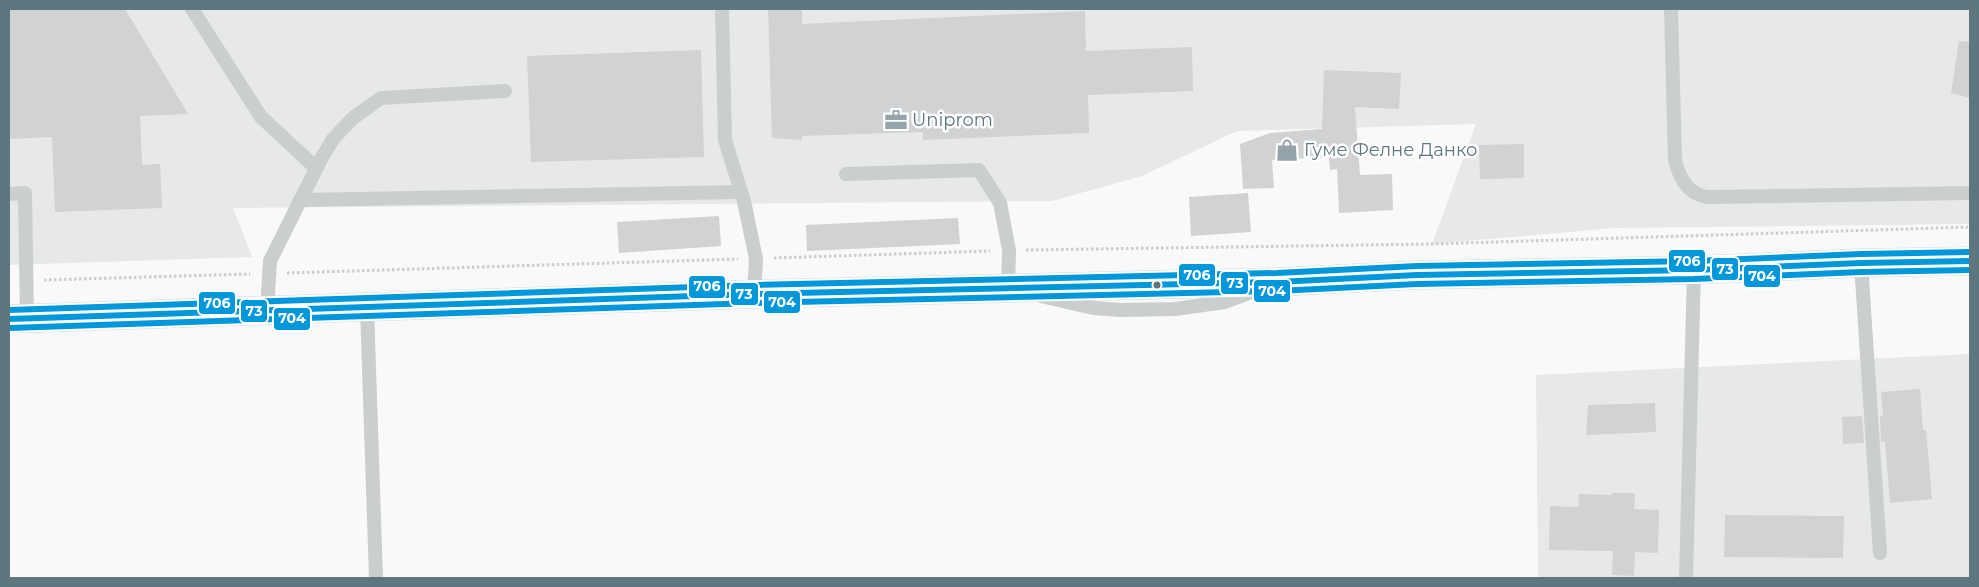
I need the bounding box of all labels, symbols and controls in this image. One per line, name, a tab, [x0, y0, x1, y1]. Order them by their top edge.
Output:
office icon: Uniprom	[883, 107, 909, 133]
place label: Uniprom	[912, 109, 993, 131]
shop icon: Гуме Фелне Данко	[1274, 137, 1300, 163]
place label: Гуме Фелне Данко	[1304, 139, 1478, 161]
line badge: 706	[1668, 249, 1706, 273]
text: 706	[1674, 252, 1700, 270]
line badge: 73	[1711, 257, 1739, 281]
text: 73	[1717, 260, 1733, 278]
line badge: 706	[1178, 263, 1216, 287]
line badge: 704	[1743, 264, 1781, 288]
text: 706	[1184, 266, 1210, 284]
text: 704	[1748, 267, 1776, 285]
line badge: 73	[1220, 271, 1249, 295]
text: 73	[1227, 274, 1243, 292]
line badge: 706	[688, 275, 726, 299]
text: 706	[694, 277, 720, 295]
line badge: 704	[1253, 279, 1291, 303]
unlabelled marker	[1152, 280, 1162, 290]
line badge: 73	[730, 282, 759, 306]
text: 704	[1258, 282, 1286, 300]
text: 73	[736, 285, 752, 303]
line badge: 704	[763, 290, 801, 314]
line badge: 706	[198, 291, 236, 315]
text: 704	[768, 293, 796, 311]
text: 706	[204, 294, 230, 312]
line badge: 73	[240, 299, 268, 323]
text: 73	[246, 302, 262, 320]
line badge: 704	[273, 307, 311, 331]
text: 704	[278, 309, 306, 327]

